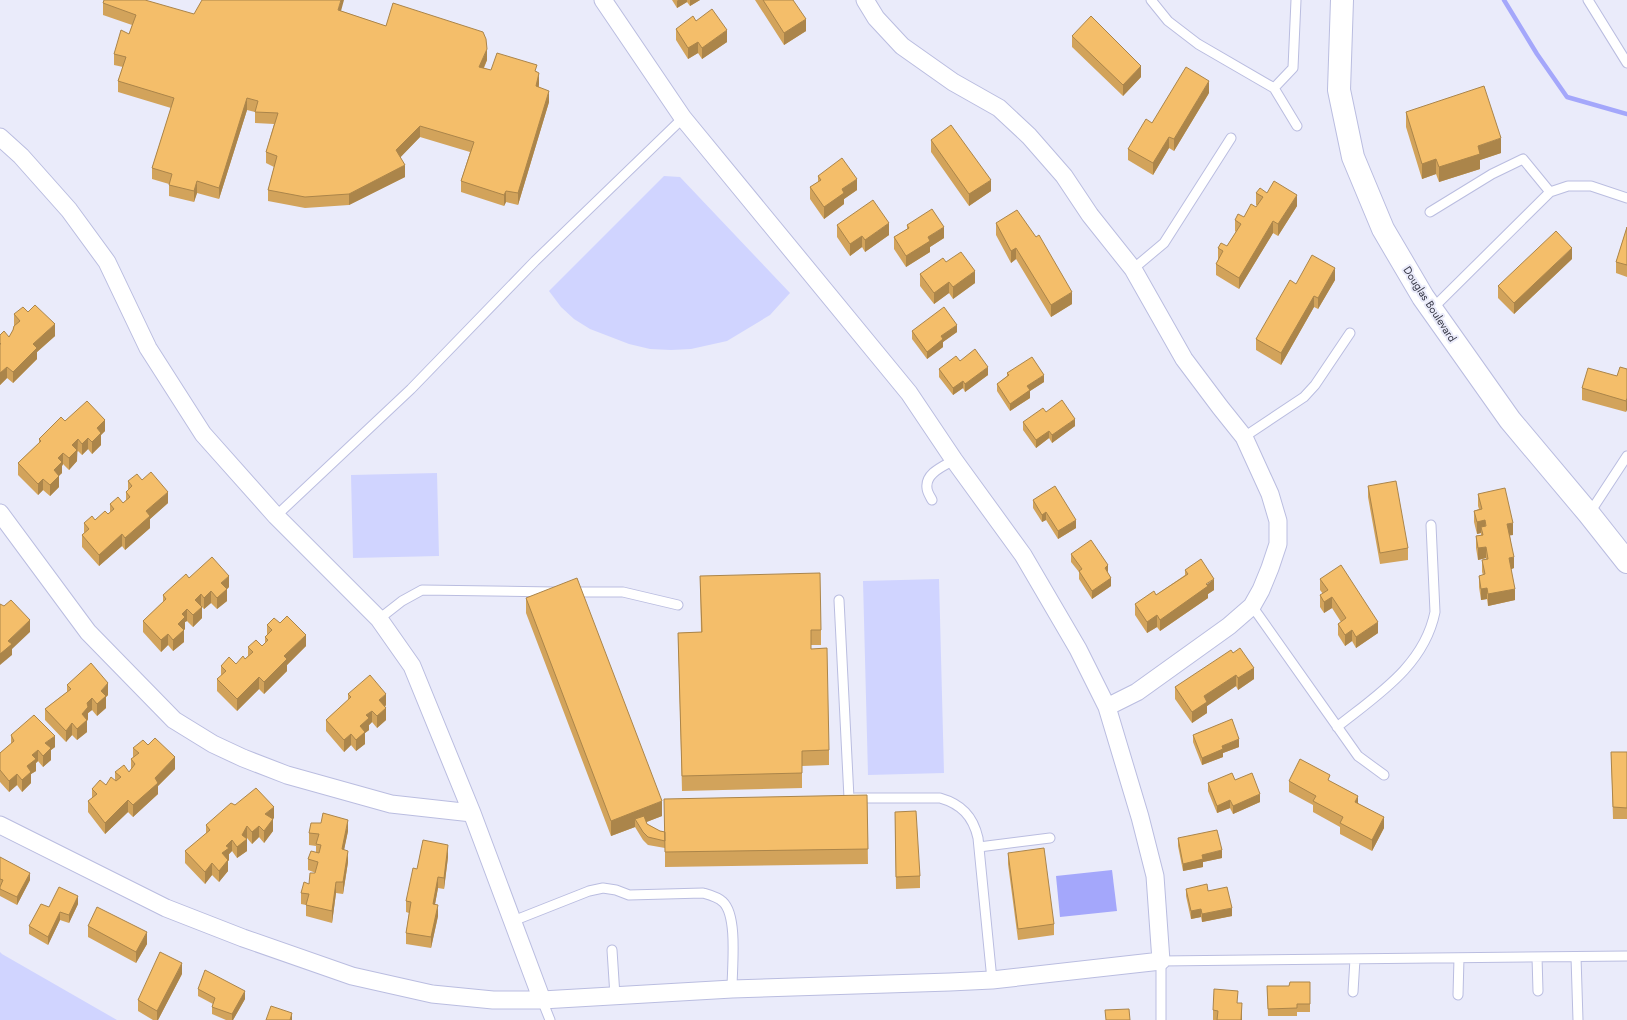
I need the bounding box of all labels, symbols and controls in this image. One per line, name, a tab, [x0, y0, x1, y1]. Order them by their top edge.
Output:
street label: Douglas Boulevard	[1400, 263, 1460, 345]

